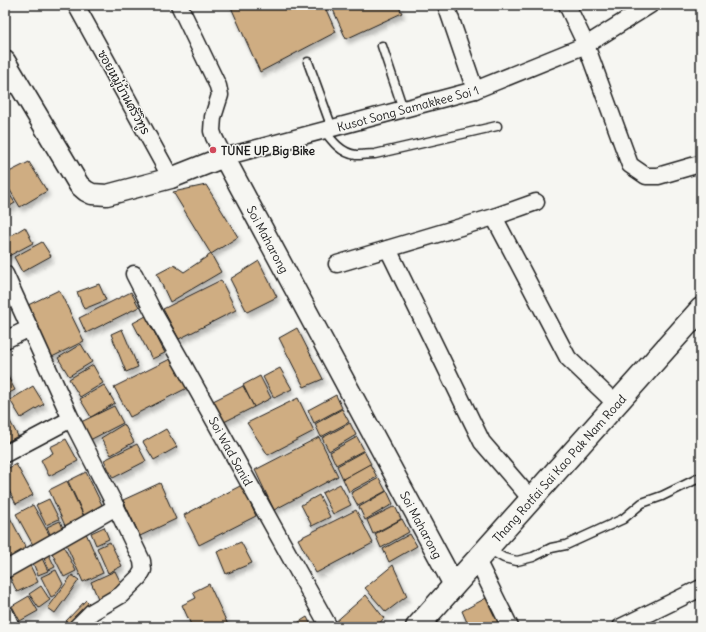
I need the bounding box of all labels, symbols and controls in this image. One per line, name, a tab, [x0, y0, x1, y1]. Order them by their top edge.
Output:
street label: ซอยหมู่บ้านศรีวิฑูร	[93, 47, 153, 138]
street label: Kusot Song Samakkee Soi 1	[335, 82, 481, 134]
place label: TUNE UP Big Bike	[221, 143, 316, 159]
marker: TUNE UP Big Bike	[208, 145, 218, 155]
street label: Soi Maharong	[244, 203, 292, 276]
street label: Thang Rotfai Sai Kao Pak Nam Road	[489, 391, 629, 545]
street label: Soi Wad Sanid	[206, 414, 256, 488]
street label: Soi Maharong	[397, 488, 446, 561]

